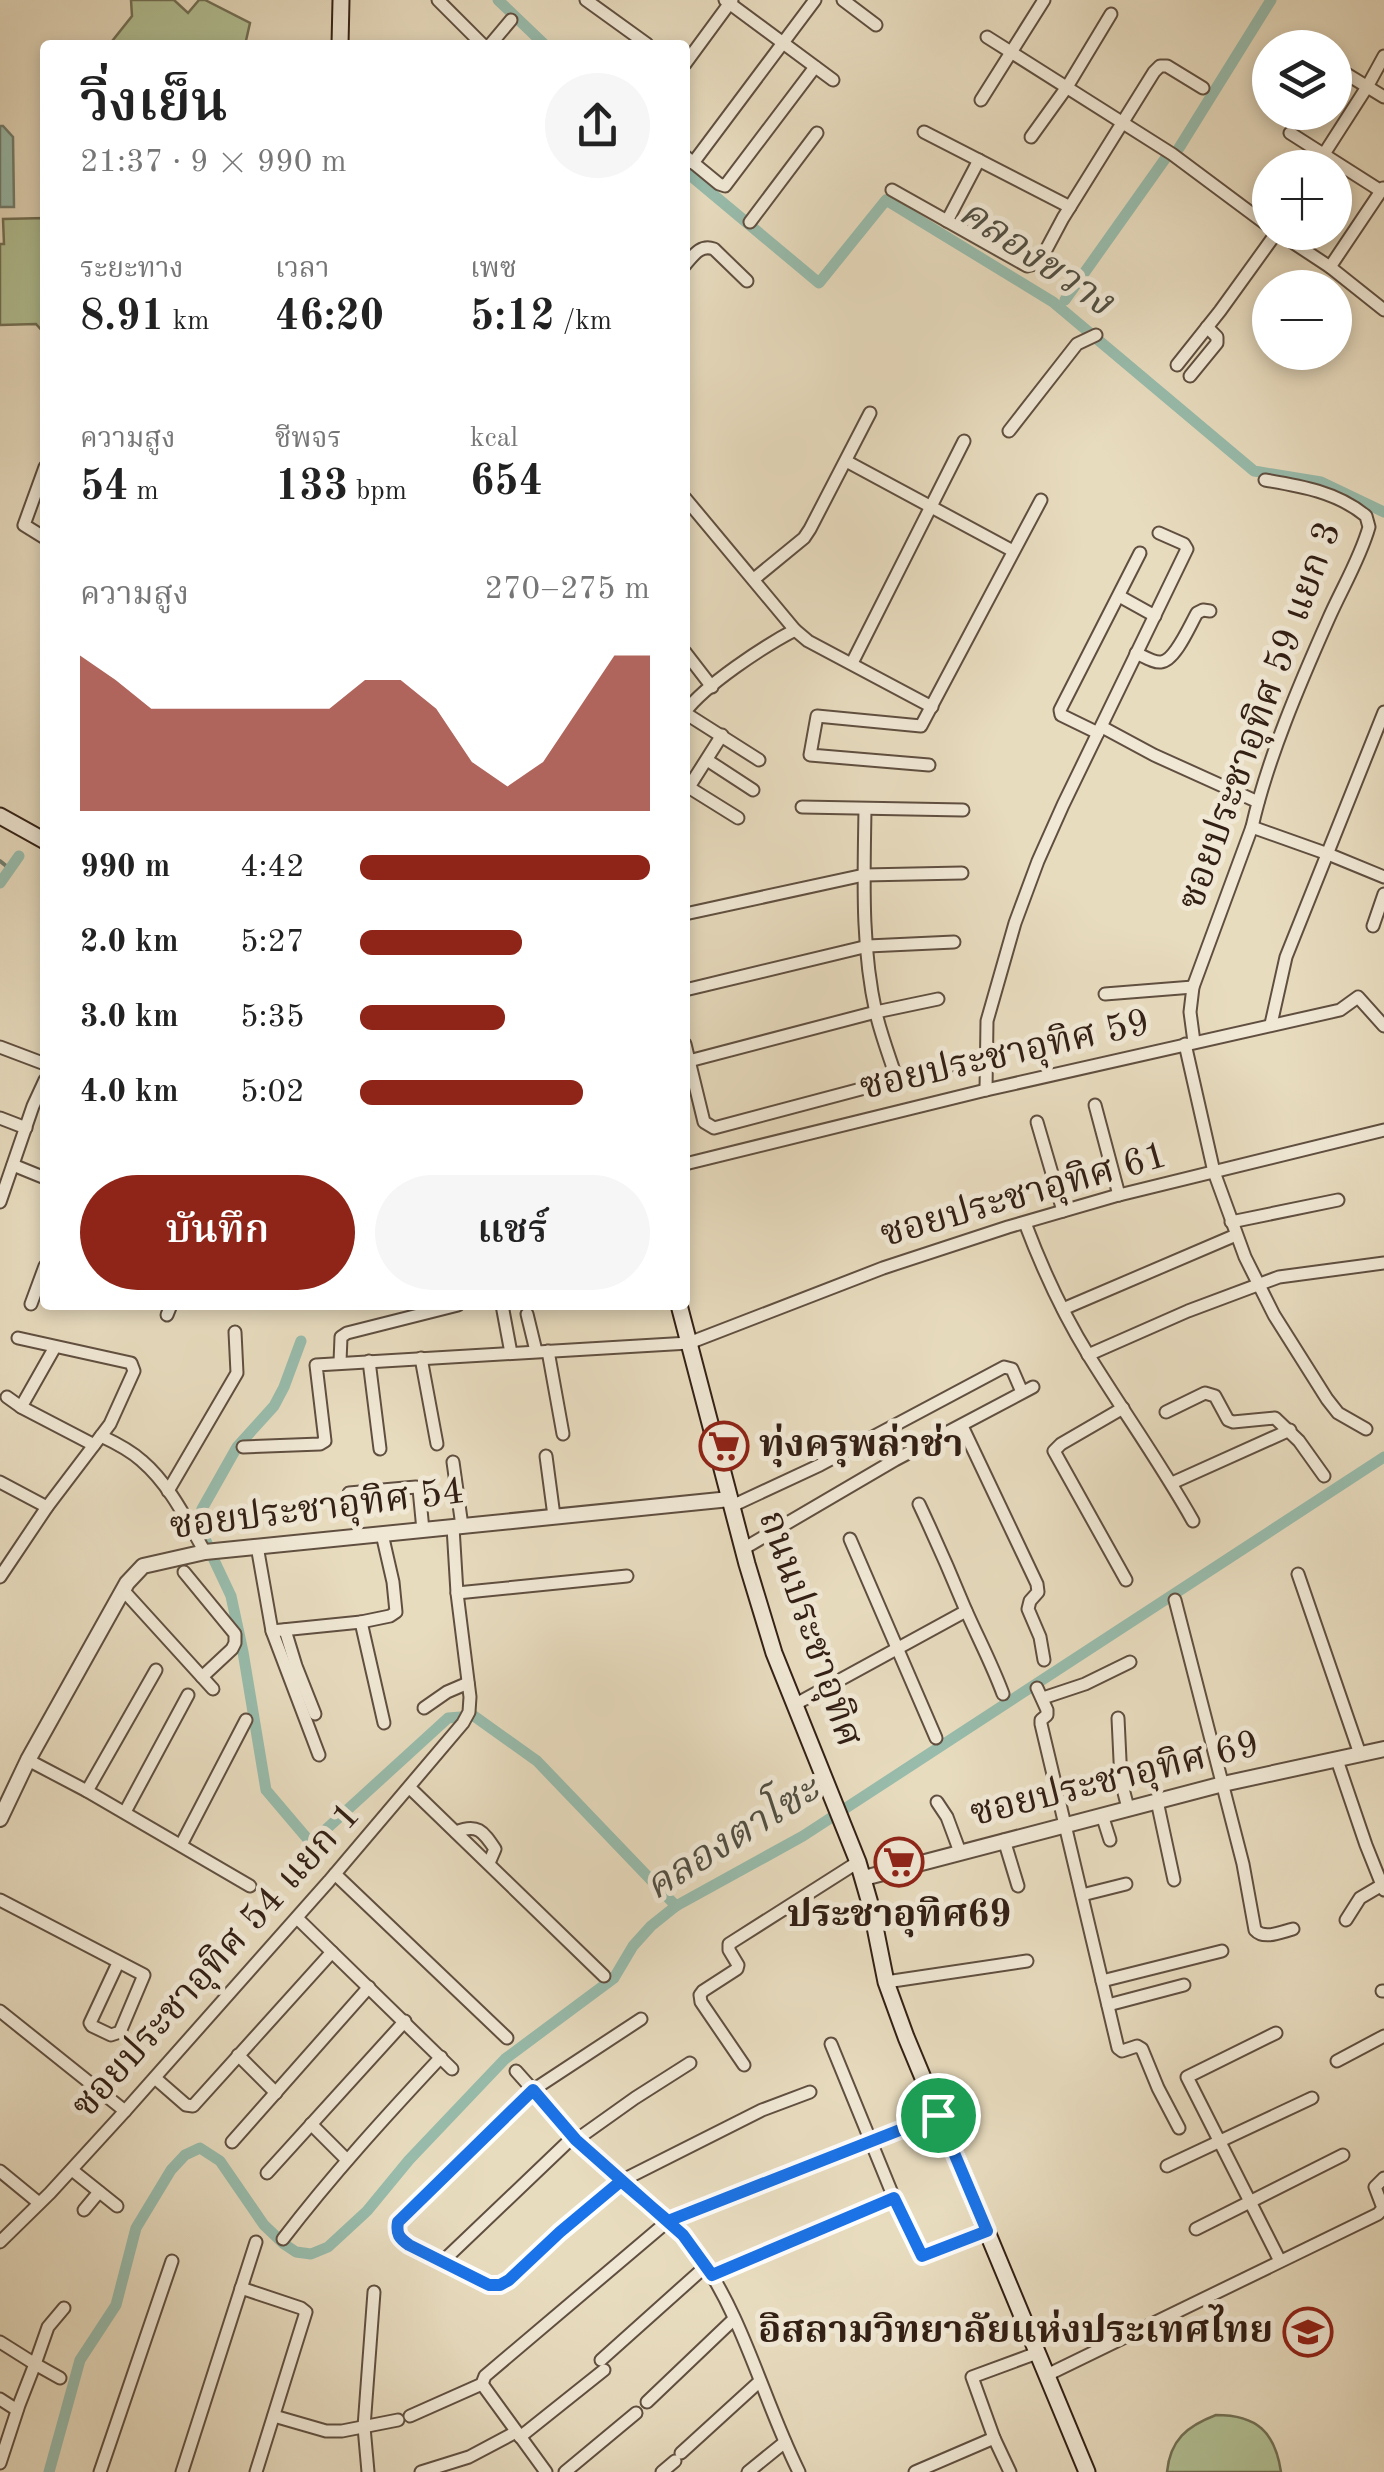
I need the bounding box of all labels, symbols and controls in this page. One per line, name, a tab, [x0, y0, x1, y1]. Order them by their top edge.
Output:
map controls	[1252, 30, 1352, 370]
button: layers	[1252, 30, 1352, 130]
button: share	[545, 73, 650, 178]
text: วิ่งเย็น	[80, 78, 228, 133]
text: 21:37 · 9 × 990 m	[80, 147, 347, 179]
button: +	[1252, 150, 1352, 250]
water label: คลองขวาง	[951, 193, 1121, 326]
text: ระยะทาง	[80, 256, 184, 284]
text: เวลา	[275, 256, 330, 284]
text: เพซ	[470, 256, 517, 284]
button: −	[1252, 270, 1352, 370]
text: 8.91	[80, 297, 165, 339]
text: 46:20	[275, 297, 384, 339]
text: 5:12	[470, 297, 555, 339]
text: km	[165, 308, 209, 336]
text: /km	[555, 308, 612, 336]
text: kcal	[470, 425, 518, 453]
text: ความสูง	[80, 426, 175, 454]
text: ชีพจร	[275, 426, 341, 454]
text: 654	[470, 462, 543, 504]
text: 54	[80, 467, 129, 509]
text: 133	[275, 467, 348, 509]
text: m	[129, 478, 159, 506]
text: bpm	[348, 478, 407, 506]
street label: ซอยประชาอุทิศ 59 แยก 3	[1172, 516, 1352, 916]
text: 270–275 m	[484, 574, 650, 606]
text: ความสูง	[80, 580, 189, 612]
text: 990 m	[80, 852, 170, 884]
text: 4:42	[240, 852, 305, 884]
text: 2.0 km	[80, 927, 179, 959]
text: 5:27	[240, 927, 305, 959]
text: 3.0 km	[80, 1002, 179, 1034]
text: 5:35	[240, 1002, 305, 1034]
street label: ซอยประชาอุทิศ 59	[856, 1003, 1154, 1111]
text: 4.0 km	[80, 1077, 179, 1109]
text: 5:02	[240, 1077, 305, 1109]
street label: ซอยประชาอุทิศ 61	[876, 1136, 1172, 1258]
button: บันทึก	[80, 1175, 355, 1290]
button: แชร์	[375, 1175, 650, 1290]
supermarket icon: ทุ่งครุพล่าช่า	[698, 1420, 750, 1472]
place label: ทุ่งครุพล่าช่า	[759, 1423, 963, 1468]
street label: ซอยประชาอุทิศ 54	[168, 1472, 467, 1550]
street label: ถนนประชาอุทิศ	[748, 1506, 868, 1753]
street label: ซอยประชาอุทิศ 69	[966, 1725, 1264, 1837]
water label: คลองตาโซะ	[633, 1760, 830, 1909]
street label: ซอยประชาอุทิศ 54 แยก 1	[65, 1795, 371, 2128]
supermarket icon: ประชาอุทิศ69	[873, 1836, 925, 1888]
place label: ประชาอุทิศ69	[787, 1896, 1011, 1938]
pin	[896, 2073, 981, 2158]
icon: arrive	[911, 2088, 966, 2143]
place label: อิสลามวิทยาลัยแห่งประเทศไทย	[758, 2304, 1273, 2351]
school or university icon: อิสลามวิทยาลัยแห่งประเทศไทย	[1282, 2306, 1334, 2358]

